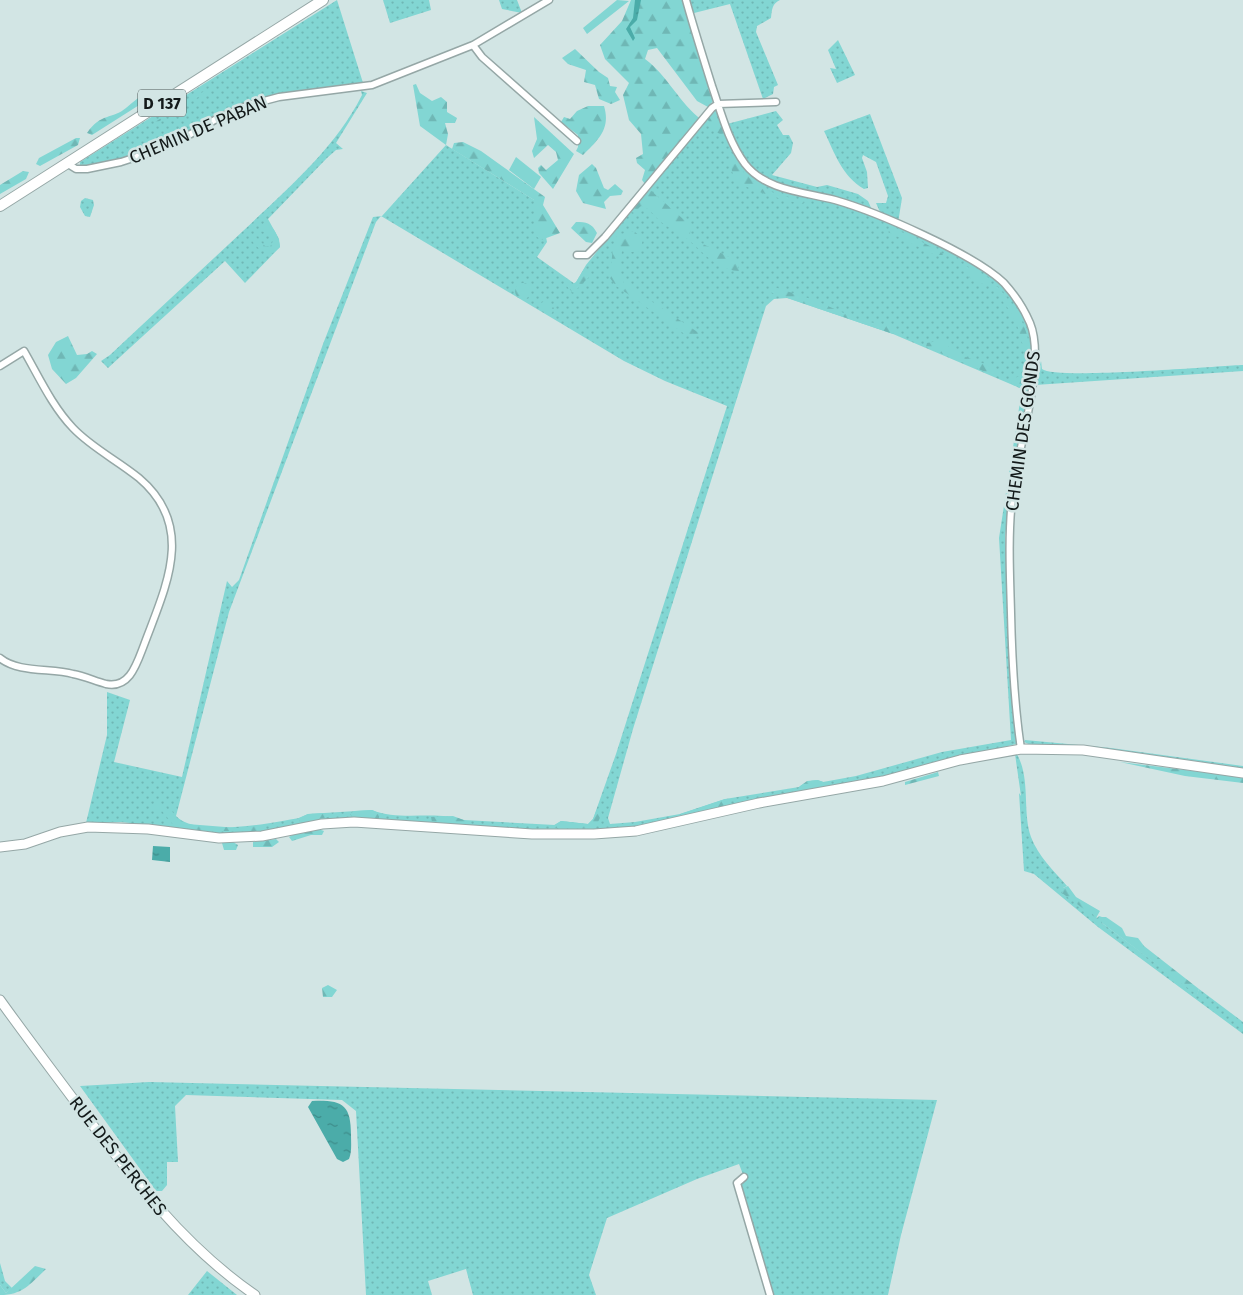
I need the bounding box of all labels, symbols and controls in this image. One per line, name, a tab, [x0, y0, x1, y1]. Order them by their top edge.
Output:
road number: D 137	[138, 90, 186, 116]
street label: CHEMIN DE PABAN	[126, 91, 270, 169]
street label: CHEMIN DES GONDS	[1001, 349, 1045, 512]
street label: RUE DES PERCHES	[65, 1092, 171, 1220]

